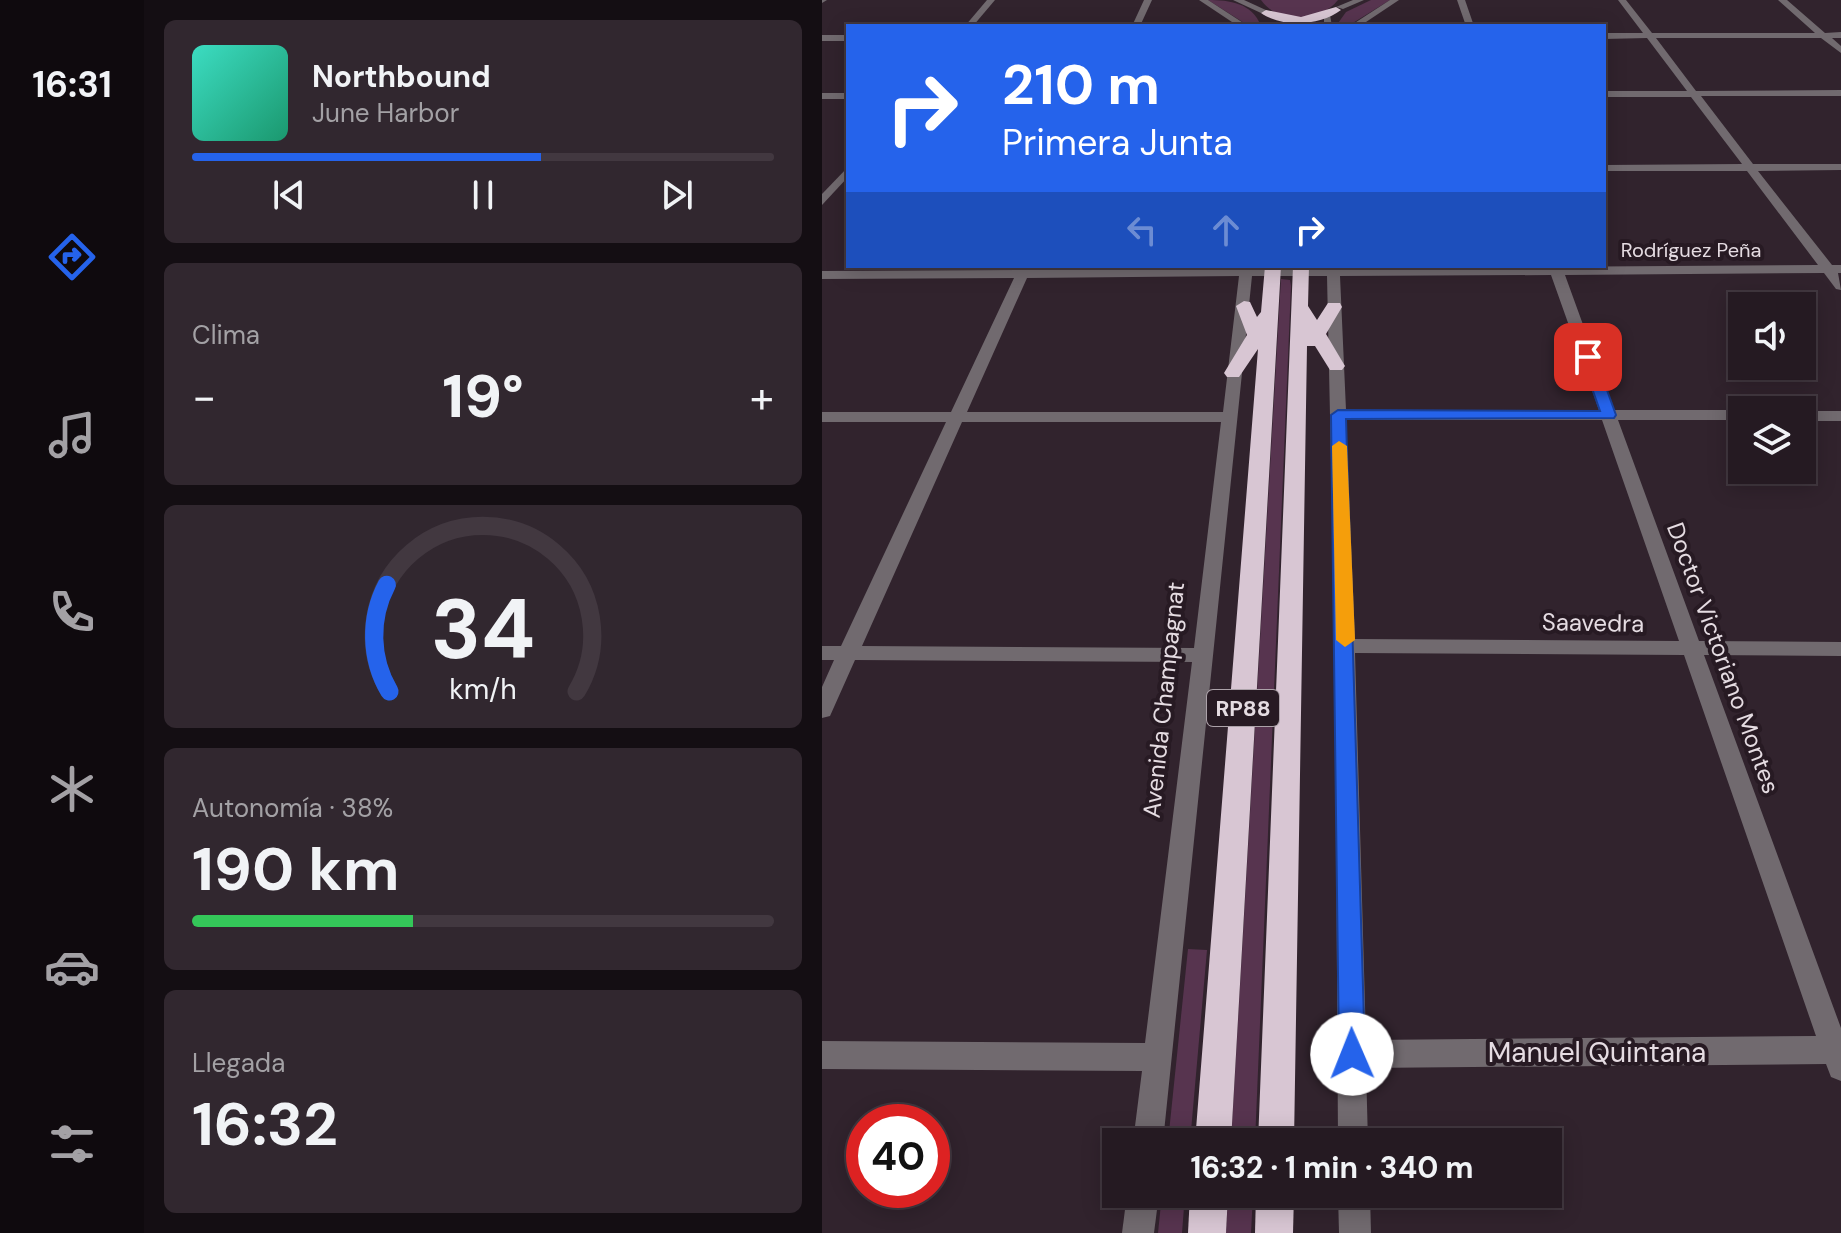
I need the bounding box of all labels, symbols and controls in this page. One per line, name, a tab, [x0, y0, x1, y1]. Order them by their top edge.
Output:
text: 210 m	[1002, 48, 1160, 121]
icon: right	[870, 56, 974, 160]
text: Northbound	[312, 57, 491, 96]
text: 16:31	[32, 61, 112, 108]
text: June Harbor	[312, 96, 459, 130]
text: Primera Junta	[1002, 119, 1233, 166]
icon: previous	[267, 173, 311, 217]
icon: pause	[461, 173, 505, 217]
icon: next	[655, 173, 699, 217]
icon: left	[1120, 208, 1164, 252]
icon: ahead	[1204, 208, 1248, 252]
icon: right	[1288, 208, 1332, 252]
icon: directions	[44, 229, 100, 285]
street label: Rodríguez Peña	[1621, 237, 1761, 263]
map controls	[1728, 292, 1816, 484]
button: sound	[1728, 292, 1816, 380]
text: Clima	[192, 318, 260, 352]
pin	[1554, 323, 1622, 391]
icon: arrive	[1566, 335, 1610, 379]
text: 19°	[442, 357, 524, 436]
text: −	[192, 368, 216, 426]
text: +	[750, 368, 774, 426]
button: layers	[1728, 396, 1816, 484]
icon: music	[44, 407, 100, 463]
street label: Doctor Victoriano Montes	[1660, 518, 1787, 798]
text: 34	[431, 575, 535, 684]
street label: Avenida Champagnat	[1136, 580, 1191, 820]
icon: phone	[44, 584, 100, 640]
street label: Saavedra	[1542, 606, 1644, 639]
text: km/h	[449, 672, 517, 709]
road number: RP88	[1207, 690, 1279, 726]
icon: climate	[44, 761, 100, 817]
text: Autonomía · 38%	[192, 791, 393, 825]
text: 190 km	[192, 830, 399, 909]
icon: car	[44, 939, 100, 995]
position arrow	[1310, 1012, 1394, 1096]
street label: Manuel Quintana	[1488, 1034, 1706, 1071]
text: Llegada	[192, 1046, 285, 1080]
text: 16:32	[192, 1085, 338, 1164]
speed limit sign: 40	[846, 1104, 950, 1208]
icon: filters	[44, 1116, 100, 1172]
text: 16:32 · 1 min · 340 m	[1190, 1148, 1474, 1187]

